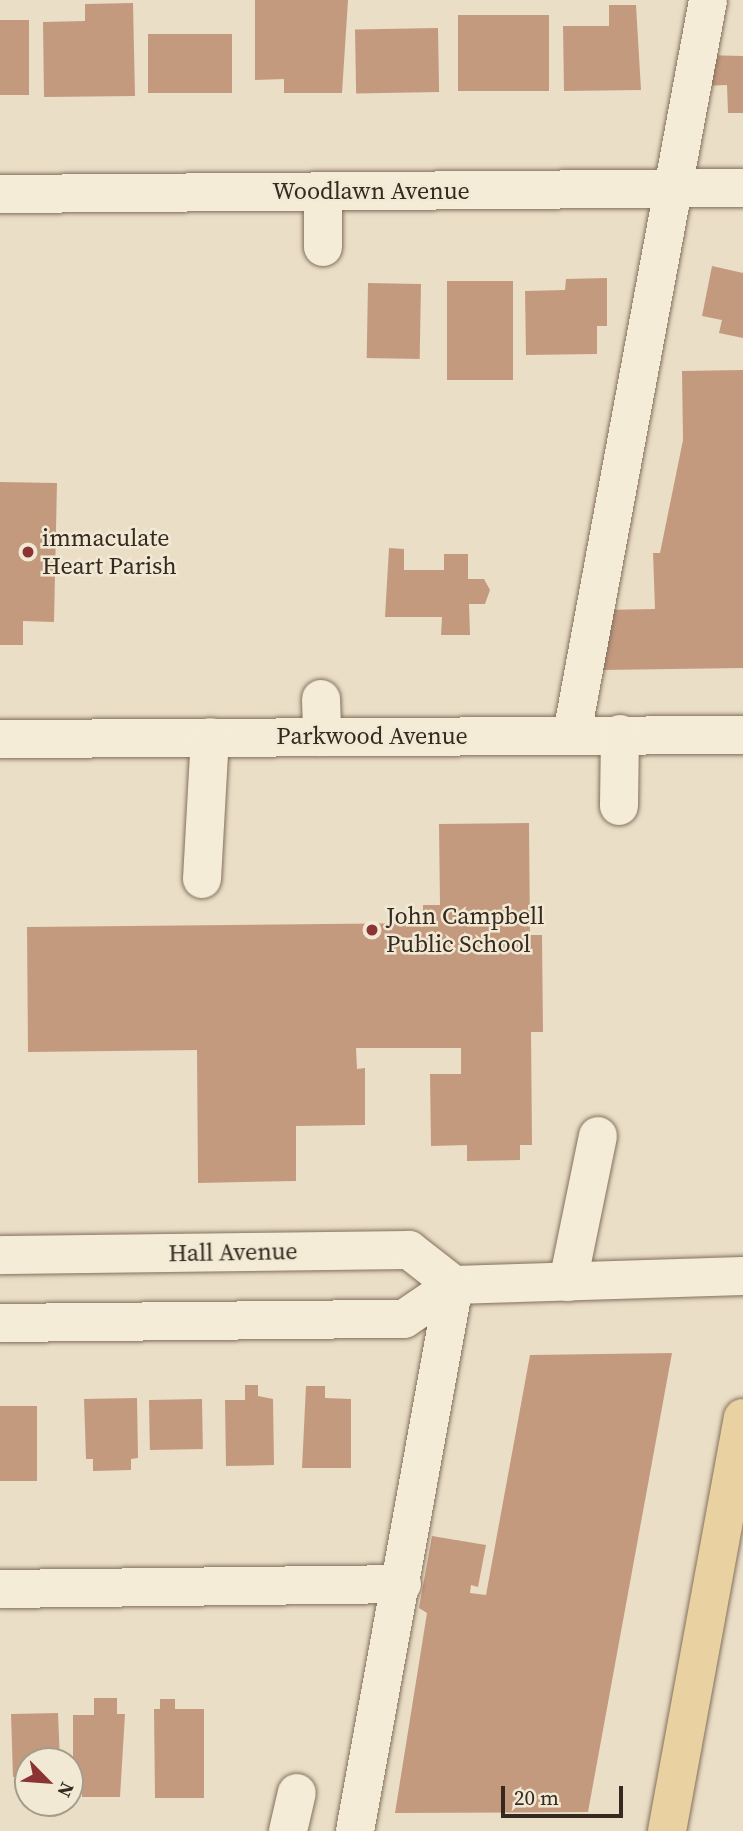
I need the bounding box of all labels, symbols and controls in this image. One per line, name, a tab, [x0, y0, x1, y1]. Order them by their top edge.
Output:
street label: Woodlawn Avenue	[272, 177, 470, 205]
place label: immaculate Heart Parish	[42, 524, 177, 580]
marker: immaculate Heart Parish	[20, 544, 36, 560]
street label: Parkwood Avenue	[276, 722, 468, 750]
place label: John Campbell Public School	[386, 902, 544, 958]
marker: John Campbell Public School	[364, 922, 380, 938]
street label: Hall Avenue	[168, 1236, 298, 1268]
north arrow	[14, 1747, 84, 1817]
scale bar	[505, 1772, 628, 1816]
text: N	[52, 1778, 81, 1802]
text: 20 m	[514, 1783, 559, 1812]

